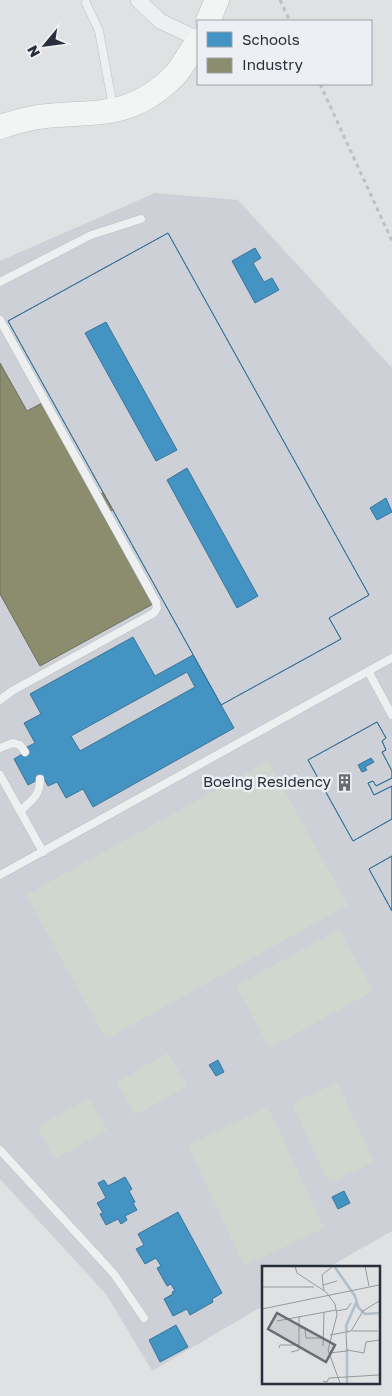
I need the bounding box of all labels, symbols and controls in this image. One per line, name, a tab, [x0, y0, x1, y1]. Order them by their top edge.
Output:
north arrow	[20, 20, 70, 70]
legend	[197, 20, 372, 85]
text: Schools	[242, 30, 300, 48]
text: N	[23, 43, 43, 60]
text: Industry	[242, 55, 303, 73]
place label: Boeing Residency	[203, 772, 332, 790]
building icon: Boeing Residency	[335, 772, 355, 792]
inset map	[262, 1266, 380, 1384]

